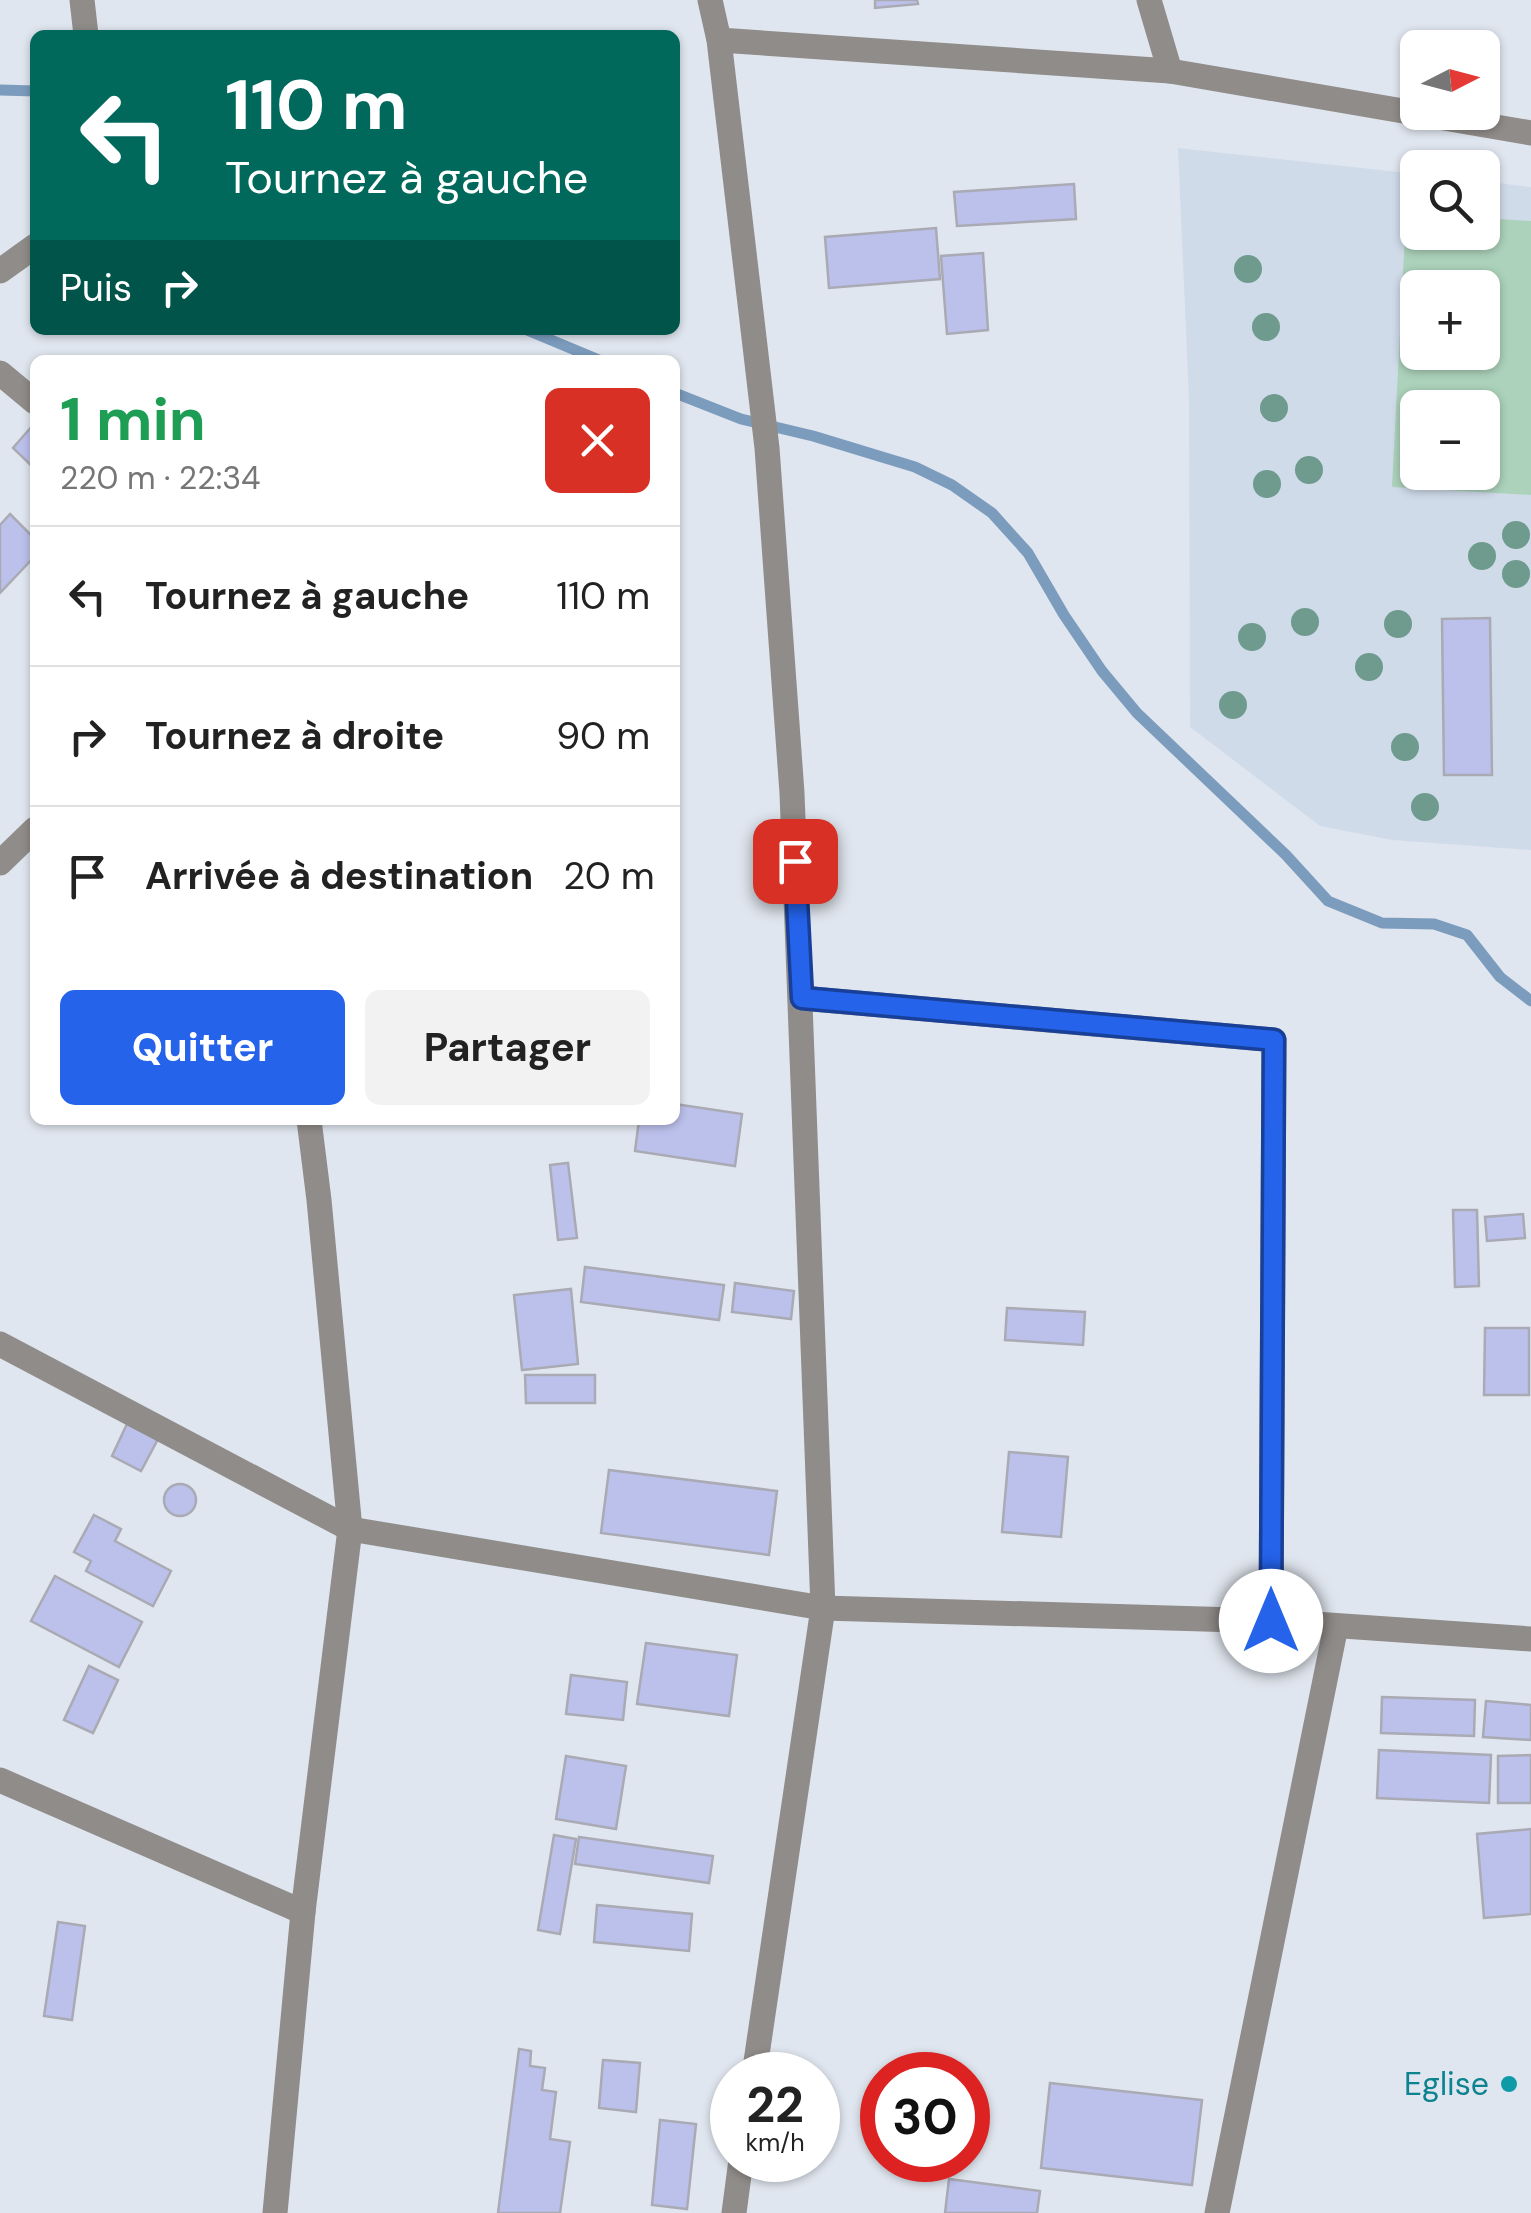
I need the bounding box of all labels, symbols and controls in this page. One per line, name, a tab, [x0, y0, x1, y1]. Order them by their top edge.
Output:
north arrow	[1400, 30, 1500, 130]
map controls	[1400, 30, 1500, 490]
text: 110 m	[225, 60, 408, 151]
icon: left	[60, 70, 190, 200]
text: Tournez à gauche	[225, 148, 588, 207]
button: search	[1400, 150, 1500, 250]
icon: right	[152, 260, 207, 315]
text: Puis	[60, 263, 132, 313]
button: +	[1400, 270, 1500, 370]
text: 1 min	[60, 380, 206, 459]
button: close	[545, 388, 650, 493]
button: −	[1400, 390, 1500, 490]
text: 220 m · 22:34	[60, 457, 260, 499]
icon: left	[60, 569, 115, 624]
text: Tournez à gauche	[145, 571, 469, 621]
text: 110 m	[556, 571, 650, 621]
icon: right	[60, 709, 115, 764]
text: Tournez à droite	[145, 711, 444, 761]
text: 90 m	[556, 711, 650, 761]
pin	[753, 819, 838, 904]
icon: arrive	[768, 834, 823, 889]
icon: arrive	[60, 849, 115, 904]
text: Arrivée à destination	[145, 851, 533, 901]
text: 20 m	[563, 851, 655, 901]
button: Quitter	[60, 990, 345, 1105]
button: Partager	[365, 990, 650, 1105]
position arrow	[1219, 1569, 1323, 1673]
speed limit sign: 30	[860, 2052, 990, 2182]
place label: Eglise	[1404, 2063, 1489, 2105]
text: 22	[746, 2072, 804, 2138]
marker: Eglise	[1498, 2073, 1520, 2095]
text: km/h	[745, 2126, 805, 2159]

